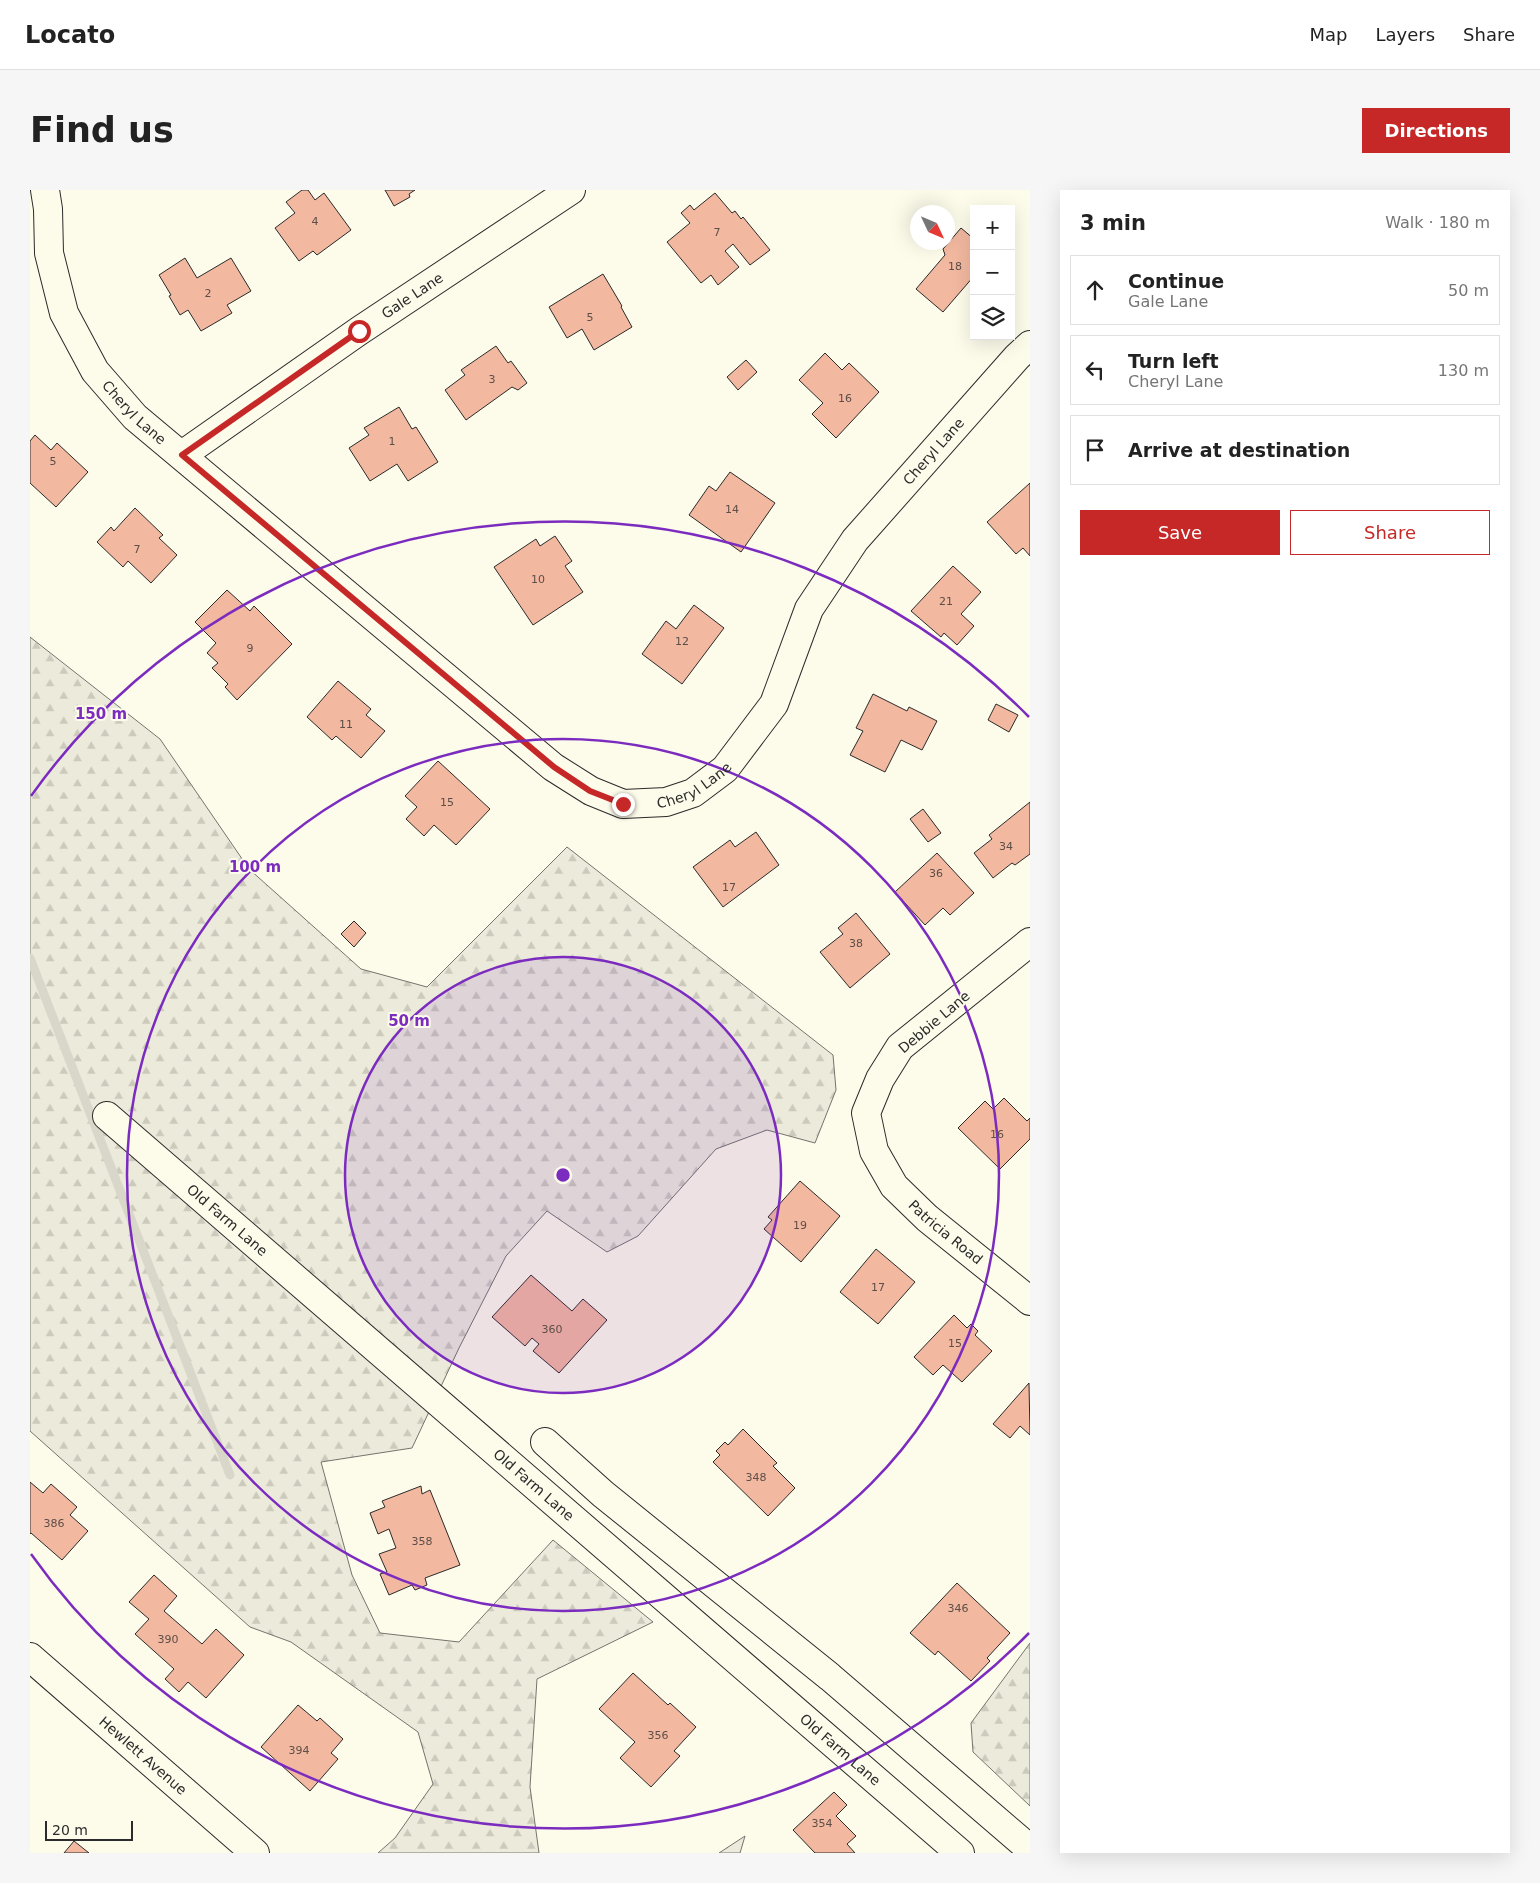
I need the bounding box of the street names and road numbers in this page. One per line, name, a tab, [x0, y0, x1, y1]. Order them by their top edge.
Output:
street label: Gale Lane	[378, 269, 446, 322]
street label: Cheryl Lane	[99, 377, 169, 448]
street label: Cheryl Lane	[900, 415, 967, 488]
street label: Cheryl Lane	[656, 760, 735, 810]
street label: Debbie Lane	[895, 988, 973, 1056]
street label: Old Farm Lane	[184, 1181, 271, 1259]
street label: Patricia Road	[905, 1197, 986, 1268]
street label: Old Farm Lane	[490, 1446, 577, 1524]
street label: Old Farm Lane	[797, 1710, 884, 1789]
street label: Hewlett Avenue	[96, 1713, 190, 1798]

